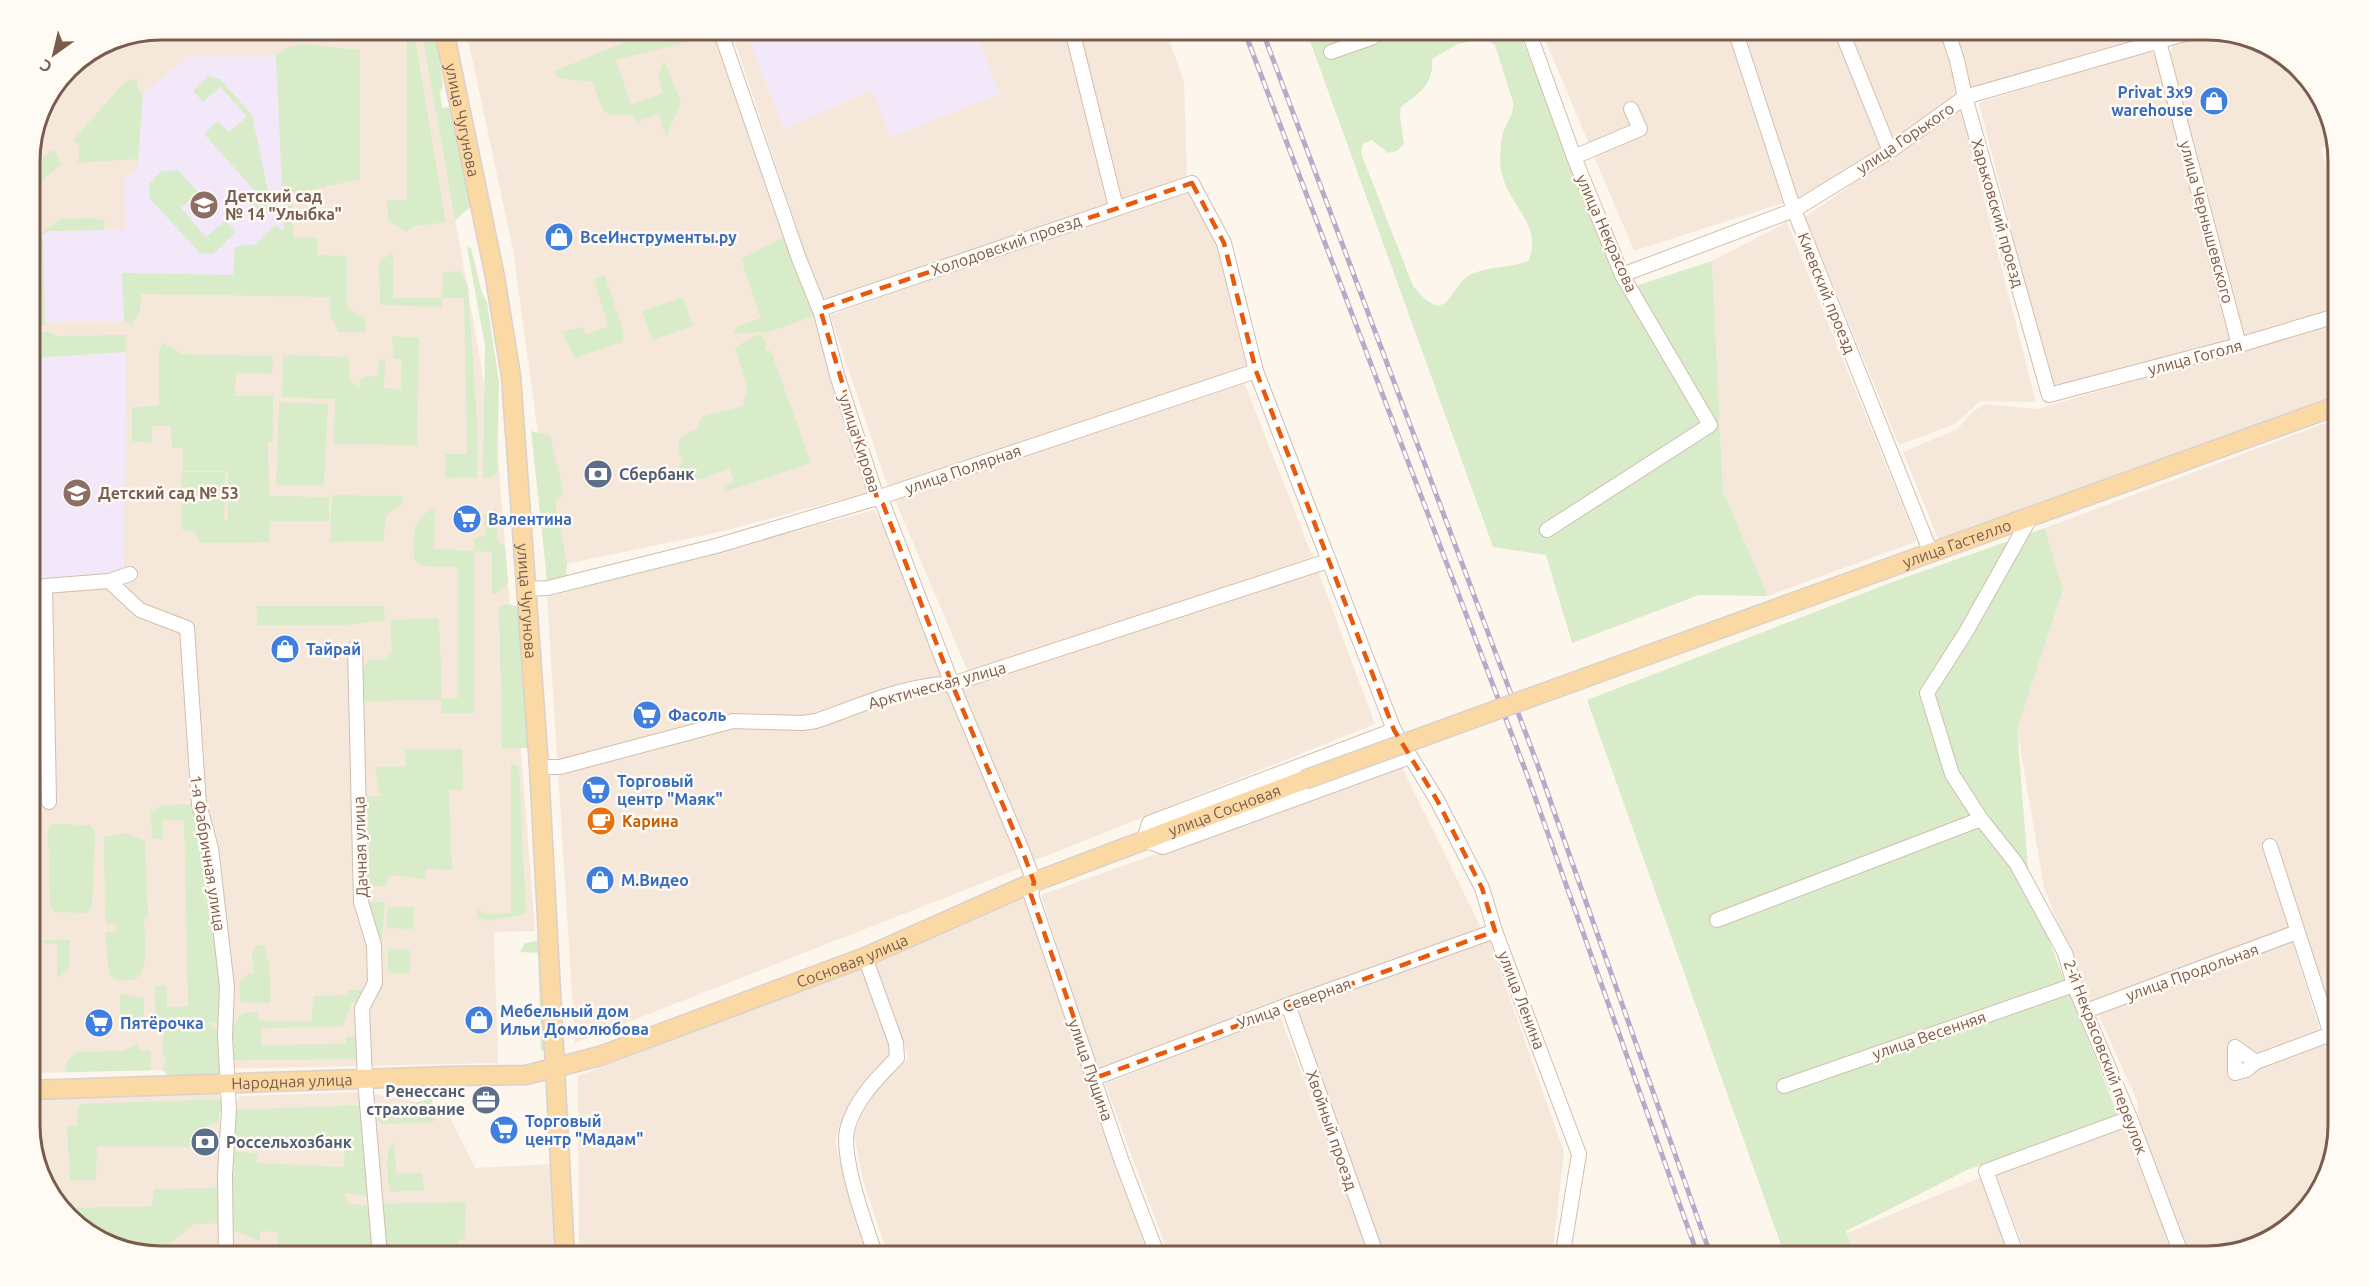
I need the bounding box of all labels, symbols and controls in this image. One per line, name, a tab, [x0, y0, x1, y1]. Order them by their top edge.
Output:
north arrow	[24, 24, 84, 84]
text: С	[36, 56, 55, 77]
street label: улица Чугунова	[442, 62, 483, 178]
place label: Privat 3x9 warehouse	[2111, 83, 2193, 119]
shop icon: Privat 3x9 warehouse	[2198, 85, 2230, 117]
street label: улица Горького	[1853, 99, 1957, 177]
street label: Харьковский проезд	[1968, 137, 2028, 289]
street label: улица Чернышевского	[2177, 139, 2237, 305]
street label: улица Некрасова	[1573, 171, 1641, 295]
place label: Детский сад № 14 "Улыбка"	[225, 187, 342, 223]
school or university icon: Детский сад № 14 "Улыбка"	[188, 189, 220, 221]
street label: Холодовский проезд	[929, 211, 1083, 279]
shop icon: ВсеИнструменты.ру	[543, 221, 575, 253]
place label: ВсеИнструменты.ру	[580, 228, 737, 246]
street label: Киевский проезд	[1795, 230, 1859, 356]
street label: улица Гоголя	[2146, 336, 2244, 378]
street label: улица Кирова	[836, 391, 884, 495]
street label: улица Полярная	[903, 441, 1023, 497]
bank icon: Сбербанк	[582, 458, 614, 490]
place label: Сбербанк	[619, 465, 694, 483]
school or university icon: Детский сад № 53	[61, 477, 93, 509]
place label: Детский сад № 53	[98, 484, 239, 502]
supermarket icon: Валентина	[451, 503, 483, 535]
place label: Валентина	[488, 510, 572, 528]
street label: улица Гастелло	[1900, 515, 2014, 571]
street label: улица Чугунова	[514, 543, 540, 659]
shop icon: Тайрай	[269, 633, 301, 665]
place label: Тайрай	[306, 640, 361, 658]
street label: Арктическая улица	[866, 658, 1008, 712]
supermarket icon: Фасоль	[631, 699, 663, 731]
place label: Фасоль	[668, 706, 727, 724]
place label: Торговый центр "Маяк"	[617, 772, 723, 808]
street label: 1-я Фабричная улица	[187, 774, 229, 932]
supermarket icon: Торговый центр "Маяк"	[580, 774, 612, 806]
street label: улица Сосновая	[1166, 781, 1283, 839]
street label: Дачная улица	[349, 796, 371, 898]
cafe icon: Карина	[585, 805, 617, 837]
place label: Карина	[622, 812, 679, 830]
shop icon: М.Видео	[584, 864, 616, 896]
place label: М.Видео	[621, 871, 689, 889]
street label: Сосновая улица	[794, 930, 910, 991]
street label: улица Продольная	[2123, 940, 2261, 1004]
street label: улица Ленина	[1495, 948, 1549, 1052]
street label: 2-й Некрасовский переулок	[2060, 957, 2152, 1157]
street label: Улица Северная	[1235, 974, 1353, 1032]
place label: Мебельный дом Ильи Домолюбова	[500, 1002, 649, 1038]
shop icon: Мебельный дом Ильи Домолюбова	[463, 1004, 495, 1036]
supermarket icon: Пятёрочка	[83, 1007, 115, 1039]
street label: улица Весенняя	[1870, 1007, 1988, 1063]
place label: Пятёрочка	[120, 1014, 204, 1032]
street label: улица Пущина	[1065, 1017, 1117, 1123]
street label: Хвойный проезд	[1303, 1068, 1361, 1192]
street label: Народная улица	[231, 1070, 353, 1092]
place label: Ренессанс страхование	[366, 1082, 465, 1118]
office icon: Ренессанс страхование	[470, 1084, 502, 1116]
place label: Торговый центр "Мадам"	[525, 1112, 643, 1148]
supermarket icon: Торговый центр "Мадам"	[488, 1114, 520, 1146]
bank icon: Россельхозбанк	[189, 1126, 221, 1158]
place label: Россельхозбанк	[226, 1133, 352, 1151]

